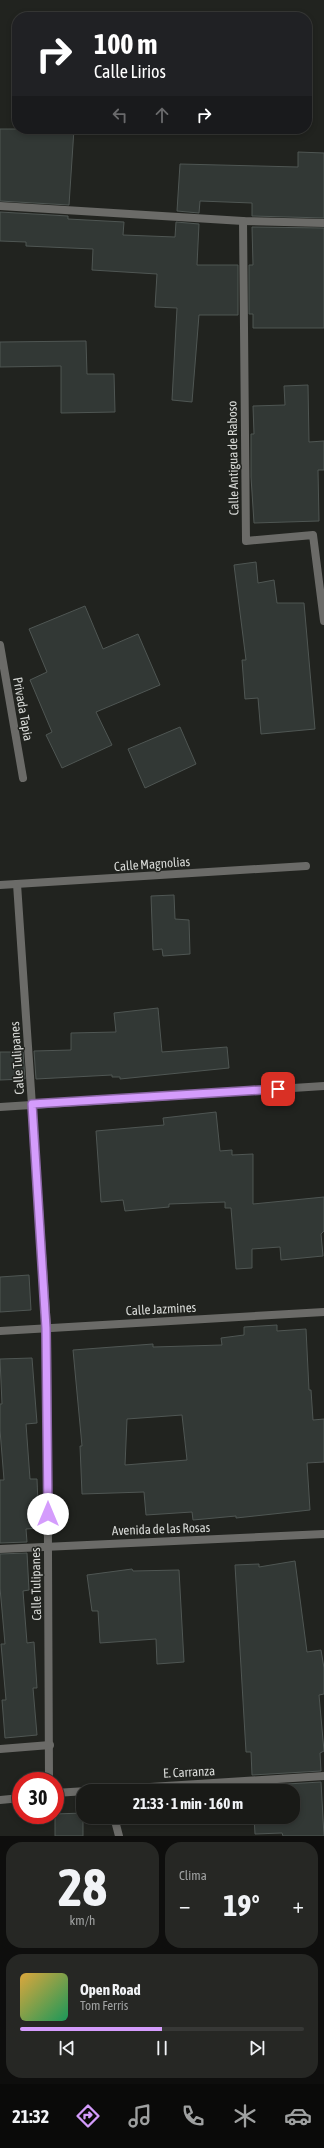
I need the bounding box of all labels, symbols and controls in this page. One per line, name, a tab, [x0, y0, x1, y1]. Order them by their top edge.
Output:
icon: right	[28, 28, 80, 80]
text: 100 m	[94, 28, 157, 60]
text: Calle Lirios	[94, 61, 166, 82]
icon: left	[109, 104, 131, 126]
icon: ahead	[151, 104, 173, 126]
icon: right	[193, 104, 215, 126]
street label: Calle Antigua de Raboso	[224, 400, 242, 516]
street label: Privada Tapia	[10, 676, 36, 742]
street label: Calle Magnolias	[113, 854, 191, 874]
street label: Calle Tulipanes	[7, 1021, 27, 1095]
pin	[261, 1072, 295, 1106]
icon: arrive	[267, 1078, 289, 1100]
street label: Calle Jazmines	[125, 1300, 197, 1318]
position arrow	[27, 1493, 69, 1535]
street label: Avenida de las Rosas	[112, 1520, 211, 1538]
street label: Calle Tulipanes	[28, 1547, 44, 1621]
street label: E. Carranza	[163, 1763, 215, 1781]
speed limit sign: 30	[12, 1772, 64, 1824]
text: 21:33 · 1 min · 160 m	[133, 1795, 243, 1812]
text: 28	[58, 1857, 107, 1917]
text: Clima	[179, 1868, 207, 1883]
text: 19°	[223, 1888, 260, 1922]
text: −	[179, 1892, 190, 1918]
text: +	[293, 1892, 304, 1918]
text: km/h	[70, 1913, 95, 1928]
text: Open Road	[80, 1981, 141, 1998]
text: Tom Ferris	[80, 1998, 128, 2013]
icon: previous	[56, 2037, 78, 2059]
icon: pause	[151, 2037, 173, 2059]
icon: next	[246, 2037, 268, 2059]
icon: directions	[74, 2102, 102, 2130]
icon: music	[126, 2102, 154, 2130]
icon: phone	[179, 2102, 207, 2130]
icon: climate	[231, 2102, 259, 2130]
icon: car	[284, 2102, 312, 2130]
text: 21:32	[12, 2106, 49, 2127]

